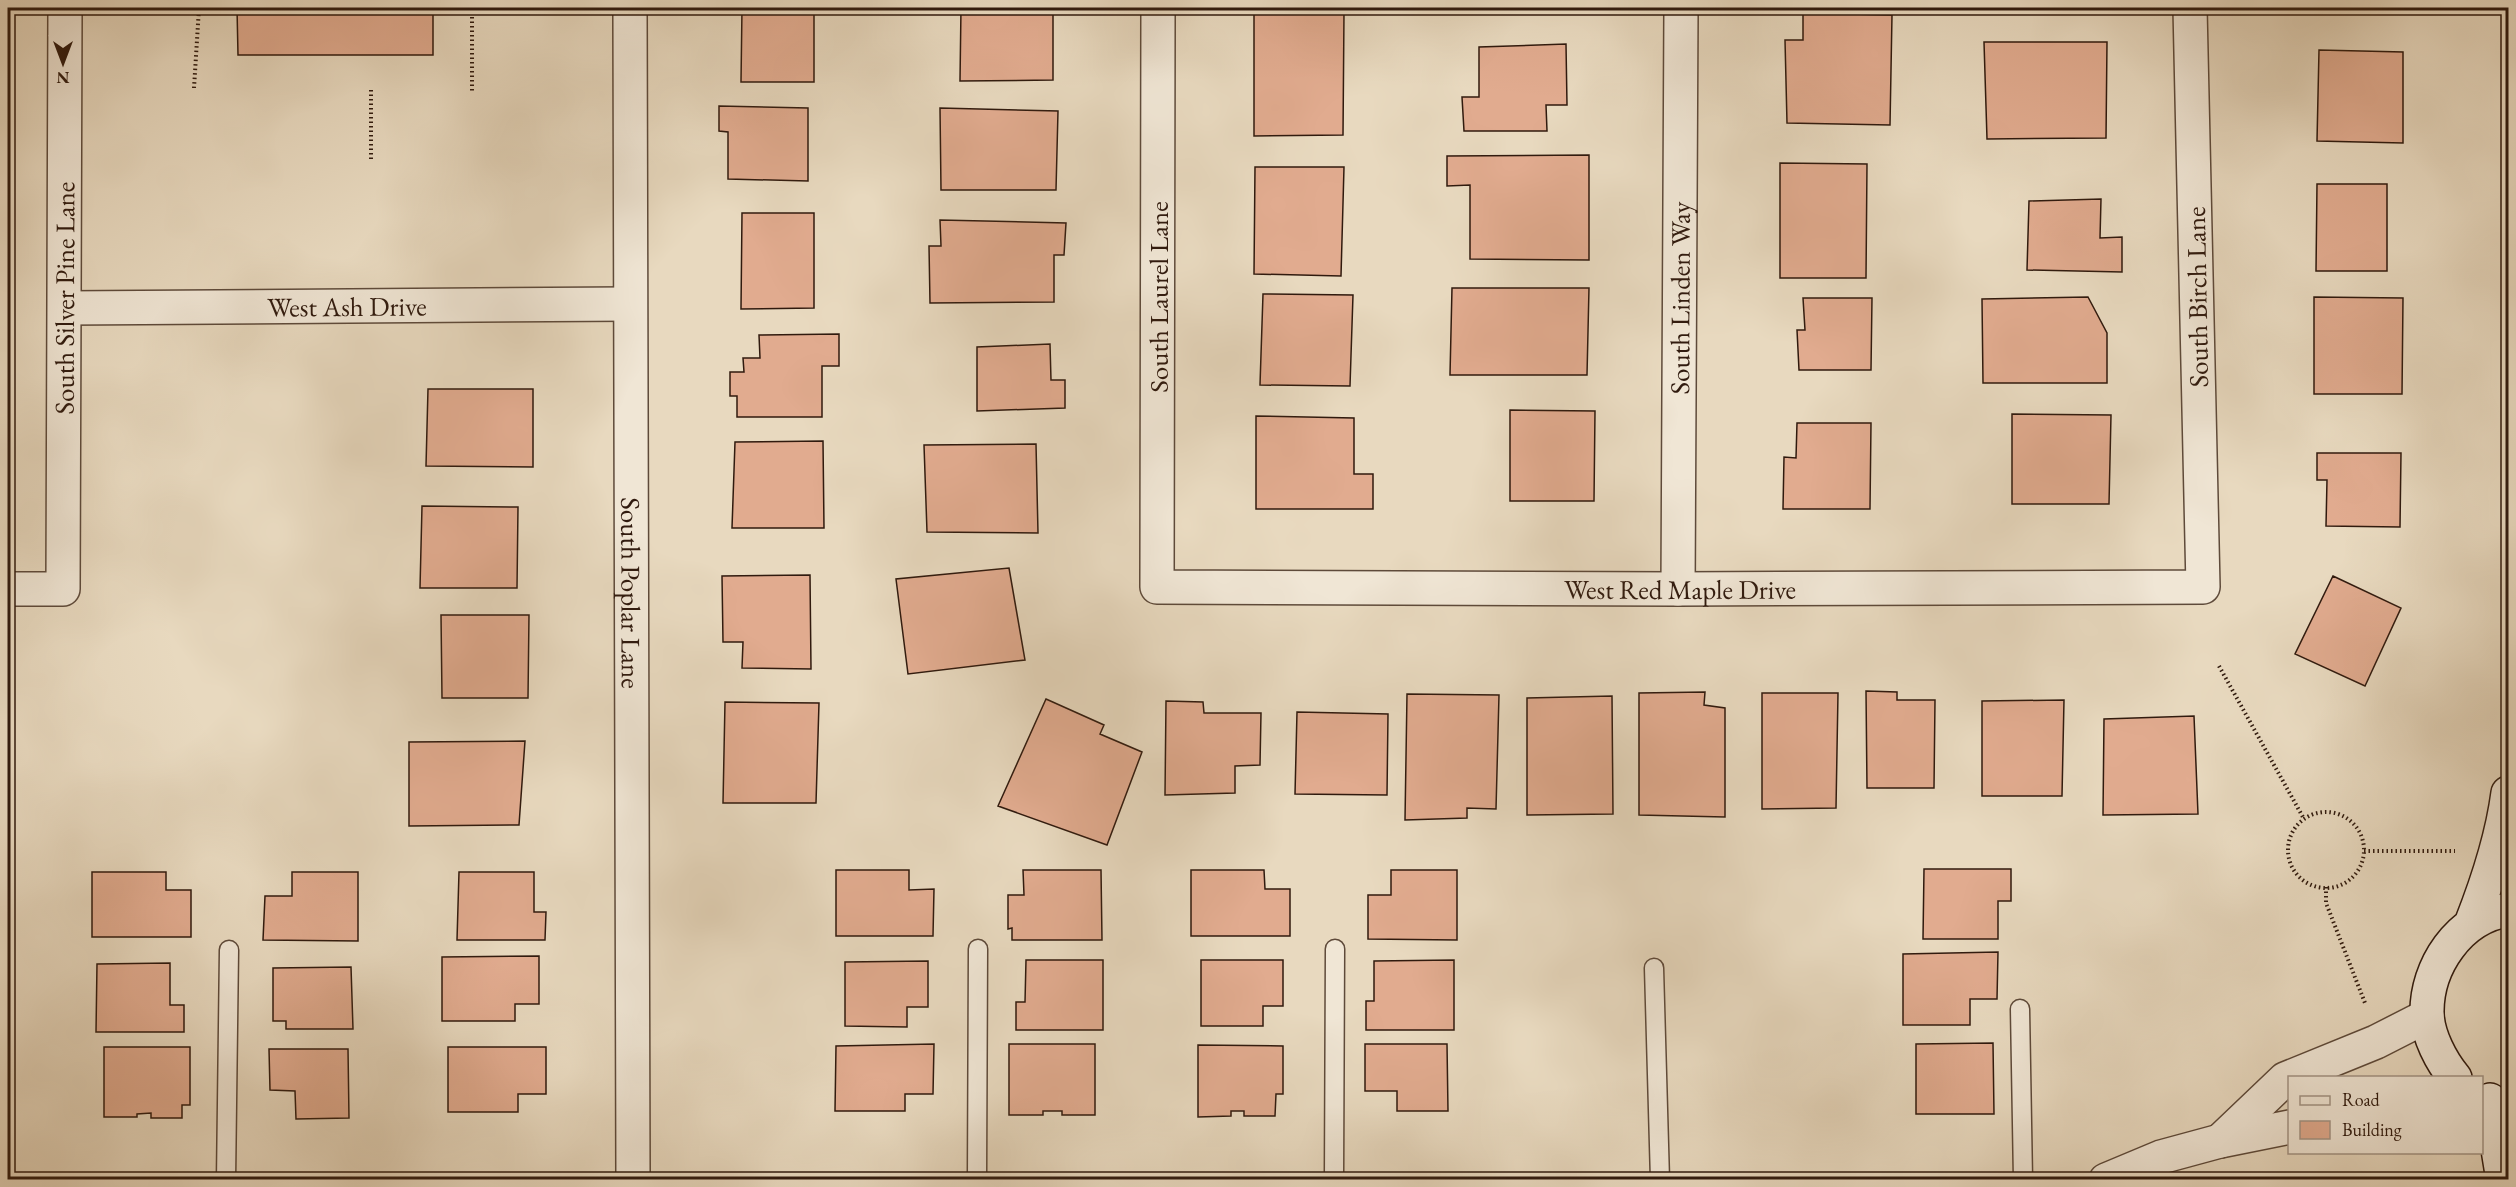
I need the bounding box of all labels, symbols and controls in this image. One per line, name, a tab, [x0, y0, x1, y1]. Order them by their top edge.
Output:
north arrow	[33, 33, 93, 93]
text: N	[56, 67, 69, 88]
street label: South Silver Pine Lane	[46, 182, 82, 414]
street label: South Laurel Lane	[1141, 201, 1176, 393]
street label: South Linden Way	[1662, 201, 1698, 395]
street label: South Birch Lane	[2178, 206, 2216, 388]
street label: West Ash Drive	[267, 288, 427, 324]
street label: South Poplar Lane	[614, 497, 649, 689]
street label: West Red Maple Drive	[1564, 571, 1796, 607]
legend	[2288, 1076, 2483, 1154]
text: Road	[2342, 1088, 2381, 1111]
text: Building	[2342, 1118, 2402, 1141]

